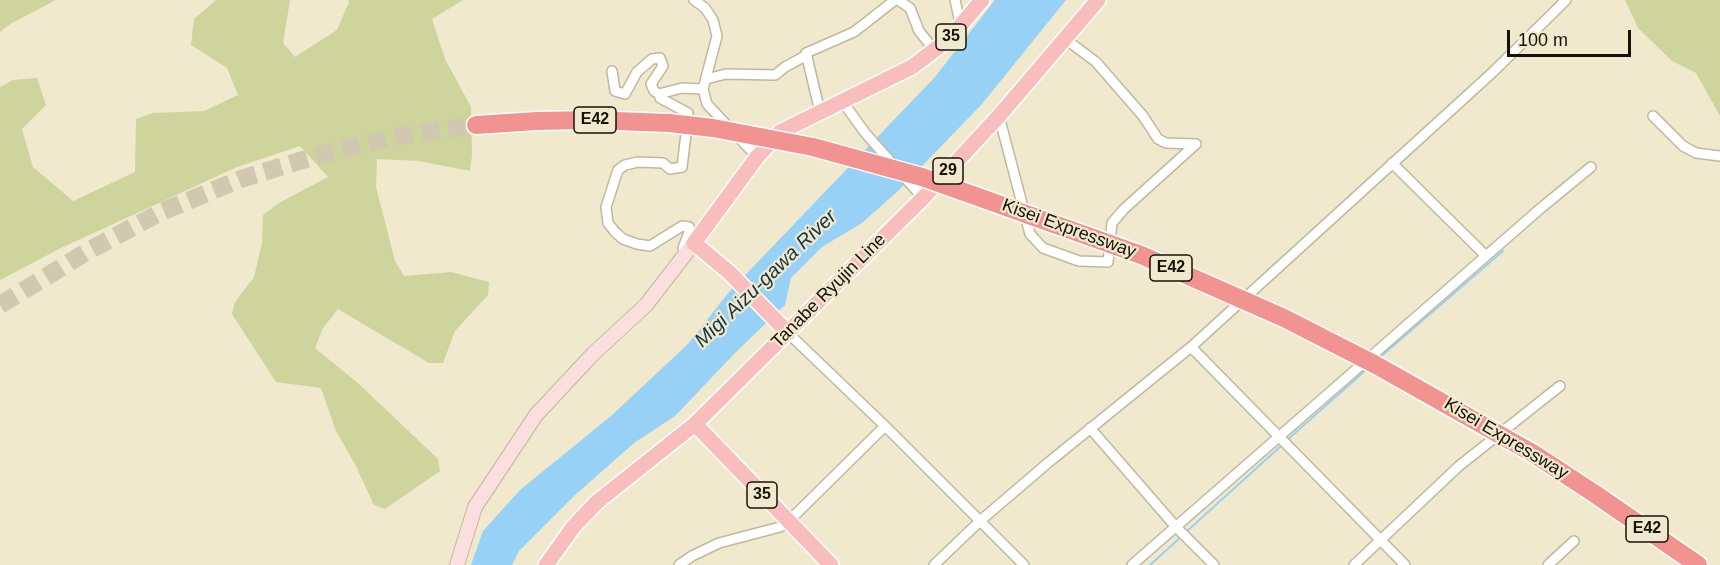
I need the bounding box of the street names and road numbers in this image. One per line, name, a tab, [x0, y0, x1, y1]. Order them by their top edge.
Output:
road number: 35	[936, 24, 966, 50]
road number: E42	[574, 107, 616, 133]
road number: 29	[933, 158, 963, 184]
street label: Kisei Expressway	[999, 195, 1139, 263]
street label: Tanabe Ryujin Line	[767, 229, 891, 353]
road number: E42	[1150, 255, 1192, 281]
street label: Kisei Expressway	[1440, 393, 1572, 485]
road number: 35	[747, 482, 777, 508]
road number: E42	[1626, 516, 1668, 542]

